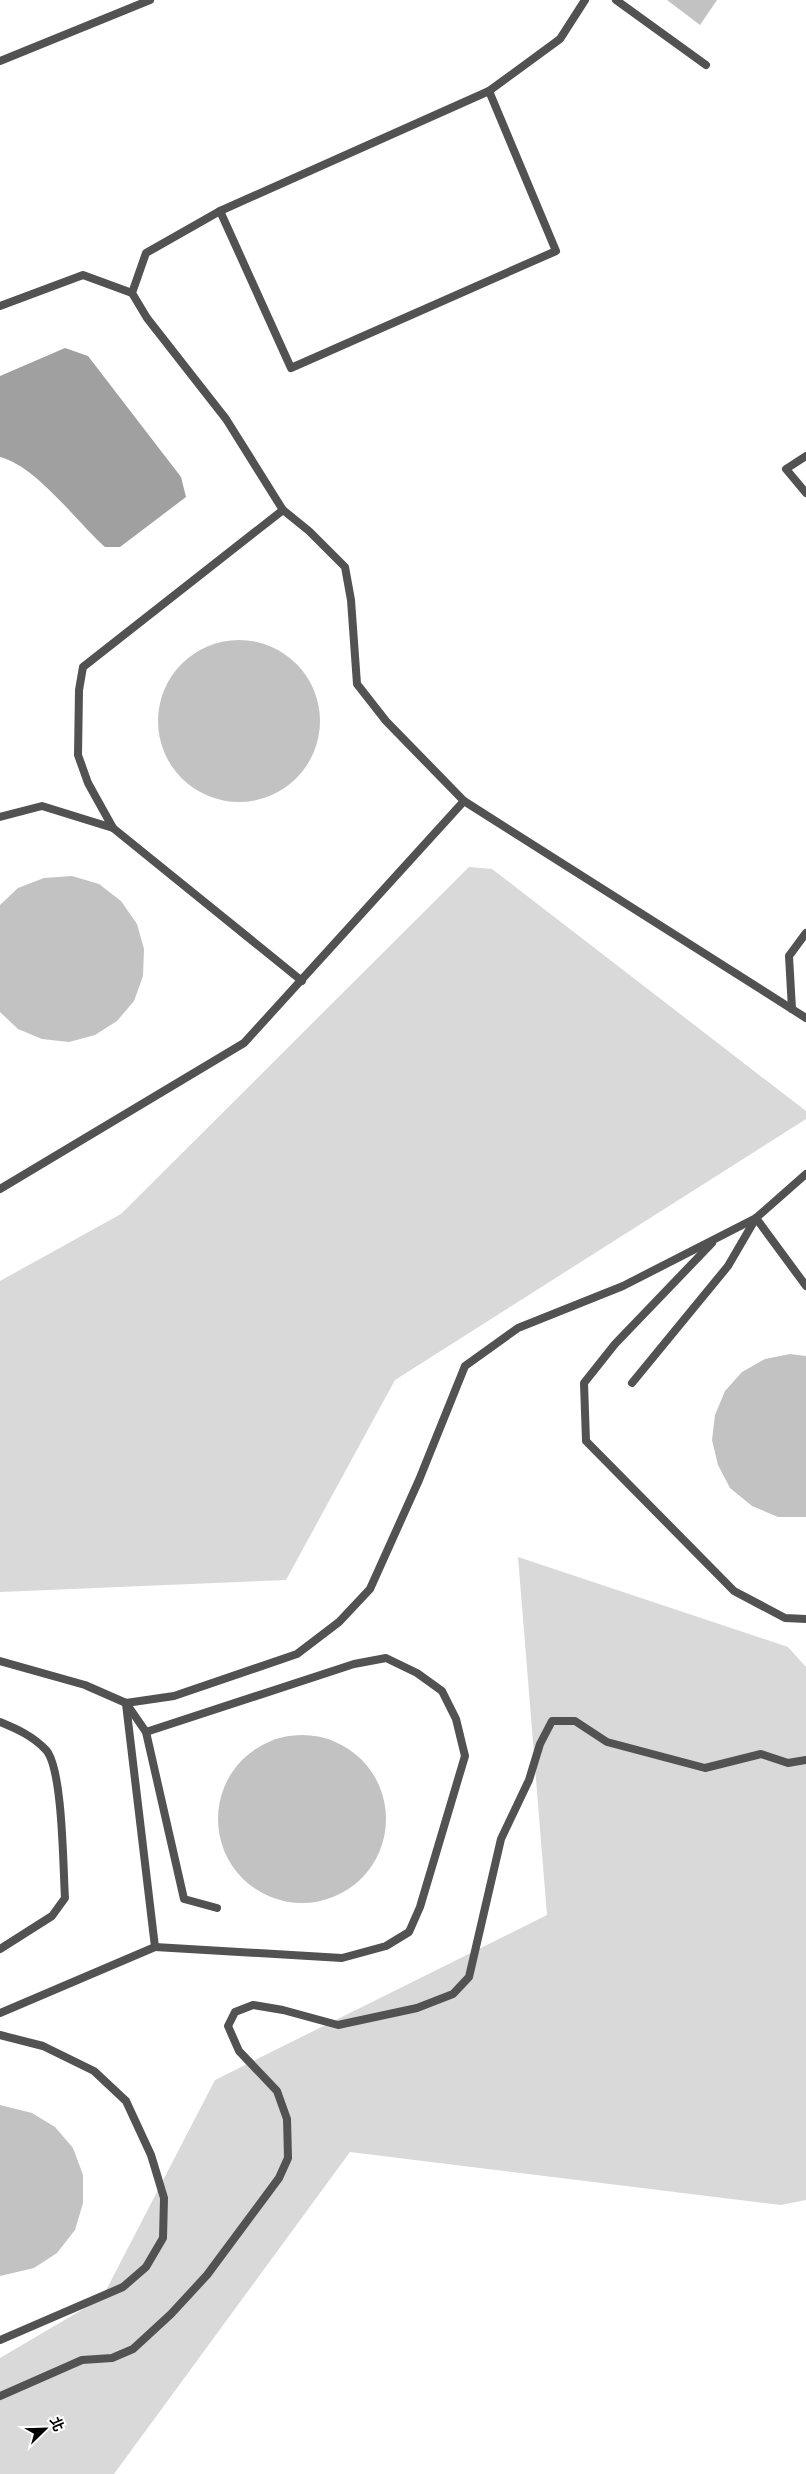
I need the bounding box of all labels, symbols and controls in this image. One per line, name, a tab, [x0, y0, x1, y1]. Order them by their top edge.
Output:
north arrow	[20, 2404, 70, 2454]
text: 北	[46, 2414, 68, 2434]

